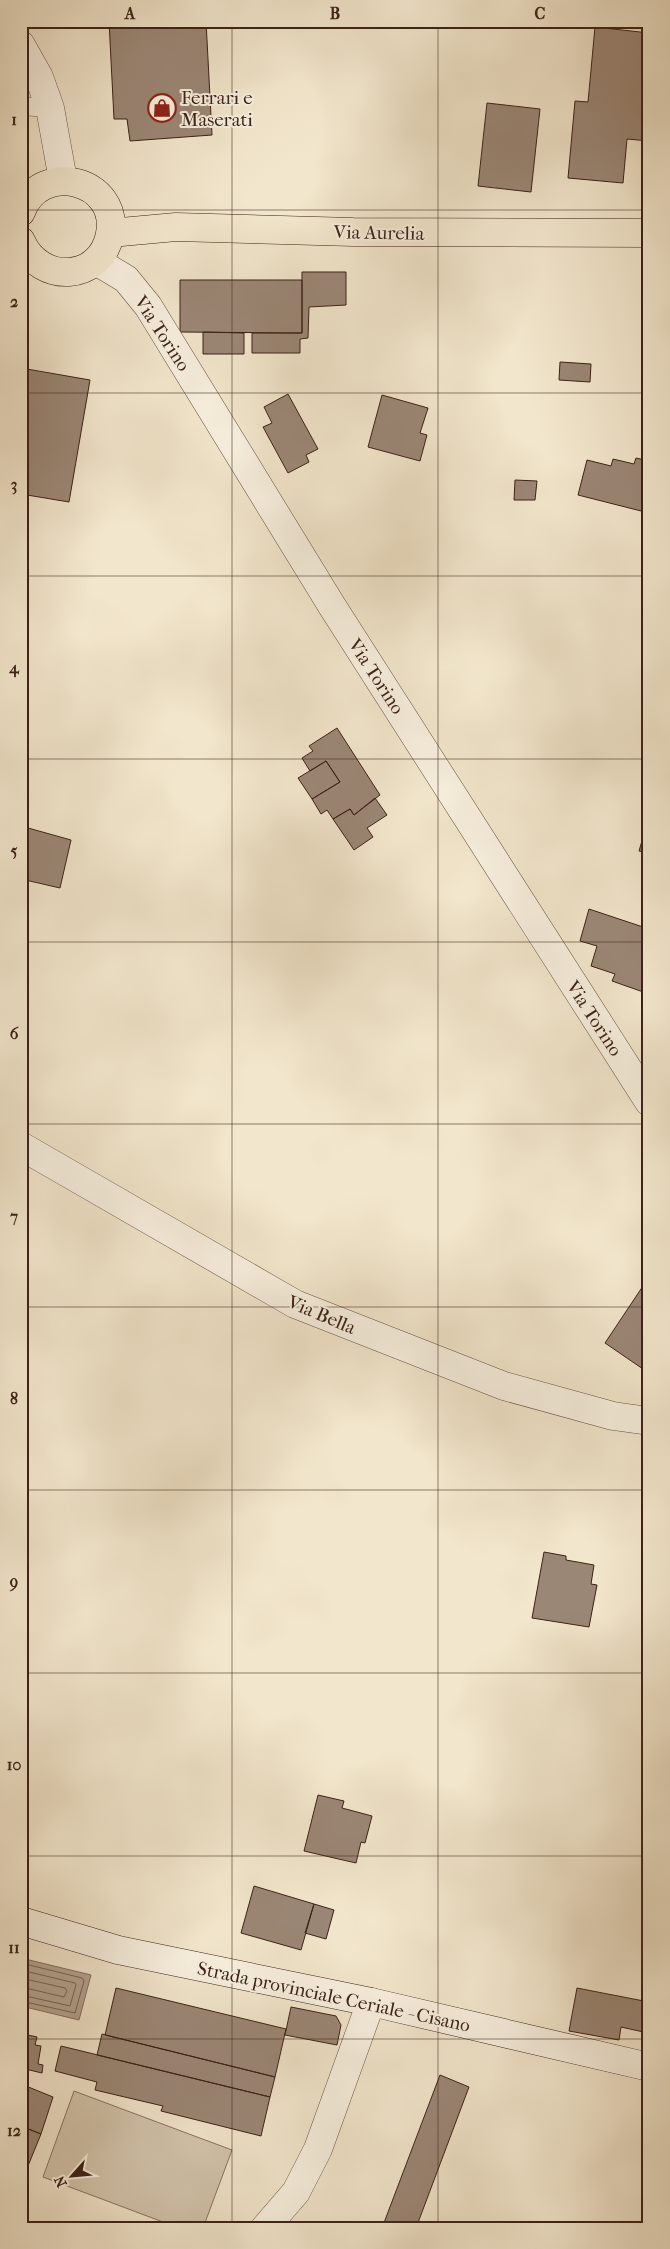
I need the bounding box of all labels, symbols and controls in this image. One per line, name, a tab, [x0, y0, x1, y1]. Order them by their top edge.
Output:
text: A	[124, 4, 136, 23]
text: B	[330, 4, 340, 23]
text: C	[535, 4, 546, 23]
place label: Ferrari e Maserati	[181, 87, 253, 131]
shop icon: Ferrari e Maserati	[147, 93, 177, 123]
text: 1	[11, 110, 17, 129]
street label: Via Aurelia	[332, 221, 425, 245]
street label: Via Torino	[129, 291, 195, 376]
text: 2	[10, 292, 18, 311]
text: 3	[11, 475, 17, 495]
street label: Via Torino	[343, 634, 409, 719]
text: 4	[8, 658, 20, 678]
text: 5	[11, 841, 18, 860]
street label: Via Torino	[561, 976, 627, 1061]
text: 6	[10, 1024, 19, 1043]
text: 7	[9, 1207, 18, 1226]
street label: Via Bella	[283, 1290, 359, 1339]
text: 8	[10, 1389, 18, 1408]
text: 9	[9, 1572, 18, 1592]
text: 10	[7, 1755, 21, 1774]
text: 11	[8, 1938, 20, 1957]
street label: Strada provinciale Ceriale - Cisano	[195, 1957, 473, 2037]
text: 12	[7, 2121, 21, 2140]
north arrow	[48, 2152, 98, 2202]
text: N	[51, 2173, 71, 2190]

